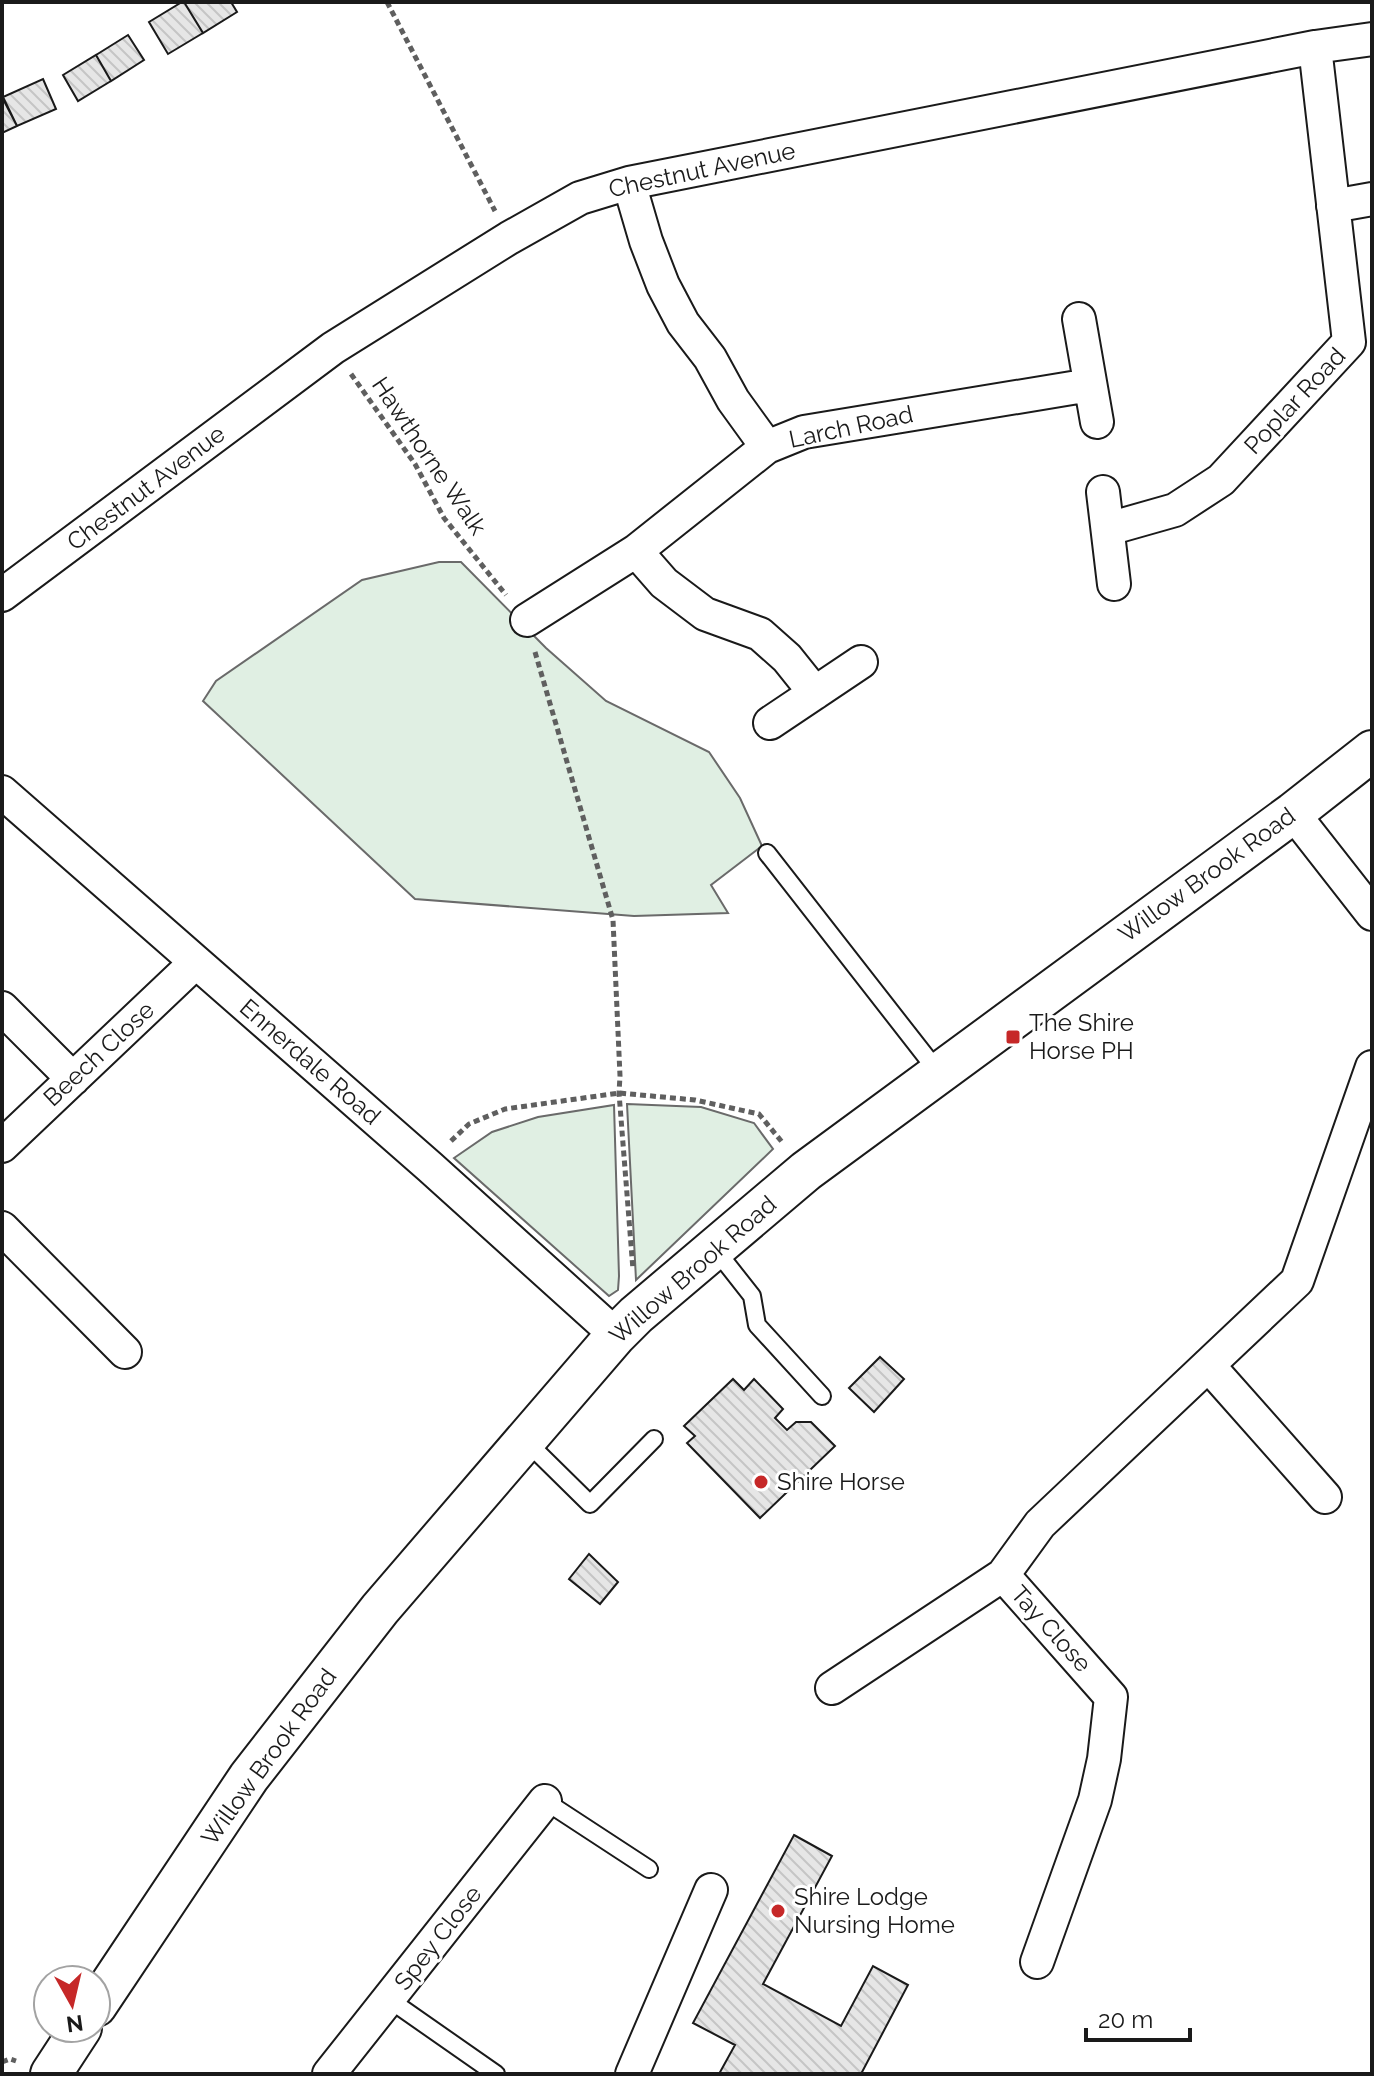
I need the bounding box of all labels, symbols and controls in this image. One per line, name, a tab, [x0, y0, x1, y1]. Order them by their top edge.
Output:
street label: Chestnut Avenue	[606, 136, 798, 203]
street label: Poplar Road	[1238, 341, 1351, 460]
street label: Hawthorne Walk	[366, 371, 493, 540]
street label: Larch Road	[786, 399, 916, 454]
street label: Chestnut Avenue	[61, 419, 230, 556]
street label: Willow Brook Road	[1113, 801, 1301, 948]
street label: Ennerdale Road	[234, 993, 387, 1131]
street label: Beech Close	[37, 995, 160, 1112]
place label: The Shire Horse PH	[1029, 1008, 1134, 1065]
marker: The Shire Horse PH	[1004, 1028, 1022, 1046]
street label: Willow Brook Road	[603, 1189, 782, 1350]
place label: Shire Horse	[777, 1467, 905, 1496]
marker: Shire Horse	[752, 1473, 770, 1491]
street label: Tay Close	[1005, 1579, 1098, 1678]
street label: Willow Brook Road	[195, 1663, 342, 1851]
street label: Spey Close	[388, 1880, 487, 1996]
place label: Shire Lodge Nursing Home	[794, 1882, 955, 1939]
marker: Shire Lodge Nursing Home	[769, 1902, 787, 1920]
north arrow	[32, 1964, 112, 2044]
scale bar	[1086, 1992, 1190, 2042]
text: 20 m	[1098, 2005, 1153, 2034]
text: N	[65, 2010, 85, 2038]

